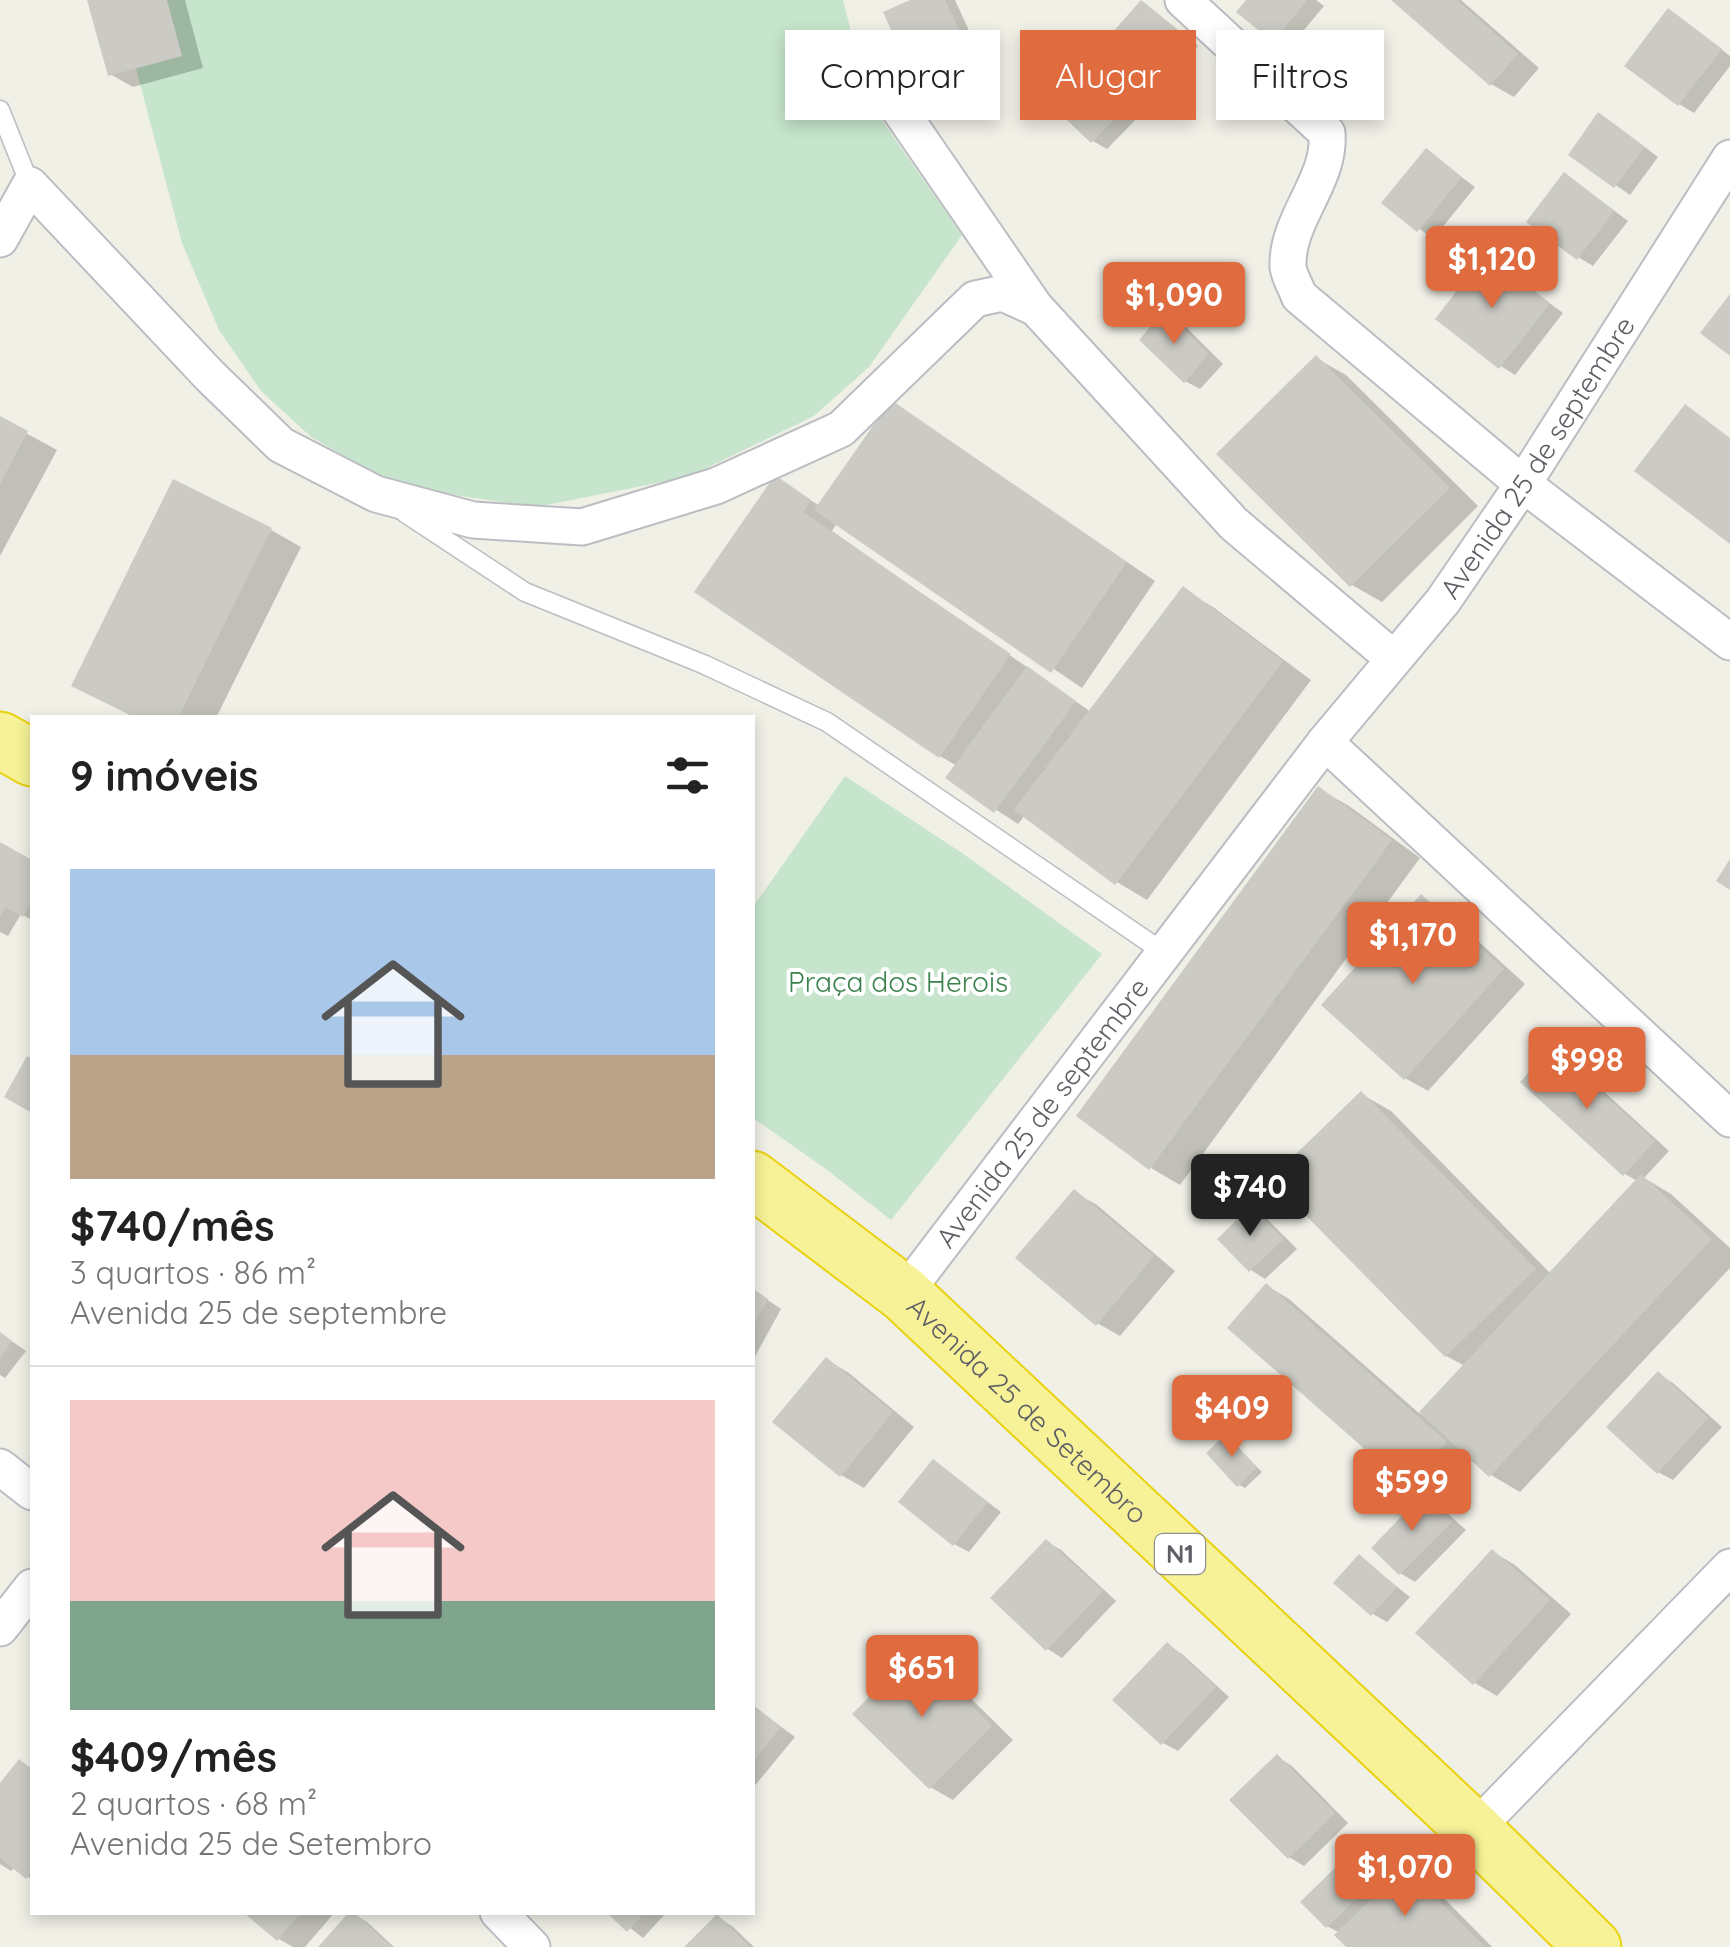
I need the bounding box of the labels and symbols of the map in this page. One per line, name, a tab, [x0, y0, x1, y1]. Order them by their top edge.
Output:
pin: $1,120	[1411, 226, 1573, 311]
pin: $1,090	[1093, 262, 1255, 347]
street label: Avenida 25 de septembre	[1432, 310, 1642, 605]
pin: $1,170	[1332, 902, 1494, 987]
park label: Praça dos Herois	[788, 964, 1008, 999]
street label: Avenida 25 de septembre	[928, 971, 1156, 1254]
pin: $998	[1528, 1027, 1646, 1112]
pin: $740	[1191, 1154, 1309, 1239]
street label: Avenida 25 de Setembro	[900, 1288, 1155, 1531]
pin: $409	[1173, 1375, 1291, 1460]
pin: $599	[1353, 1449, 1471, 1534]
road number: N1	[1155, 1534, 1205, 1574]
pin: $651	[863, 1635, 981, 1720]
pin: $1,070	[1324, 1834, 1486, 1919]

